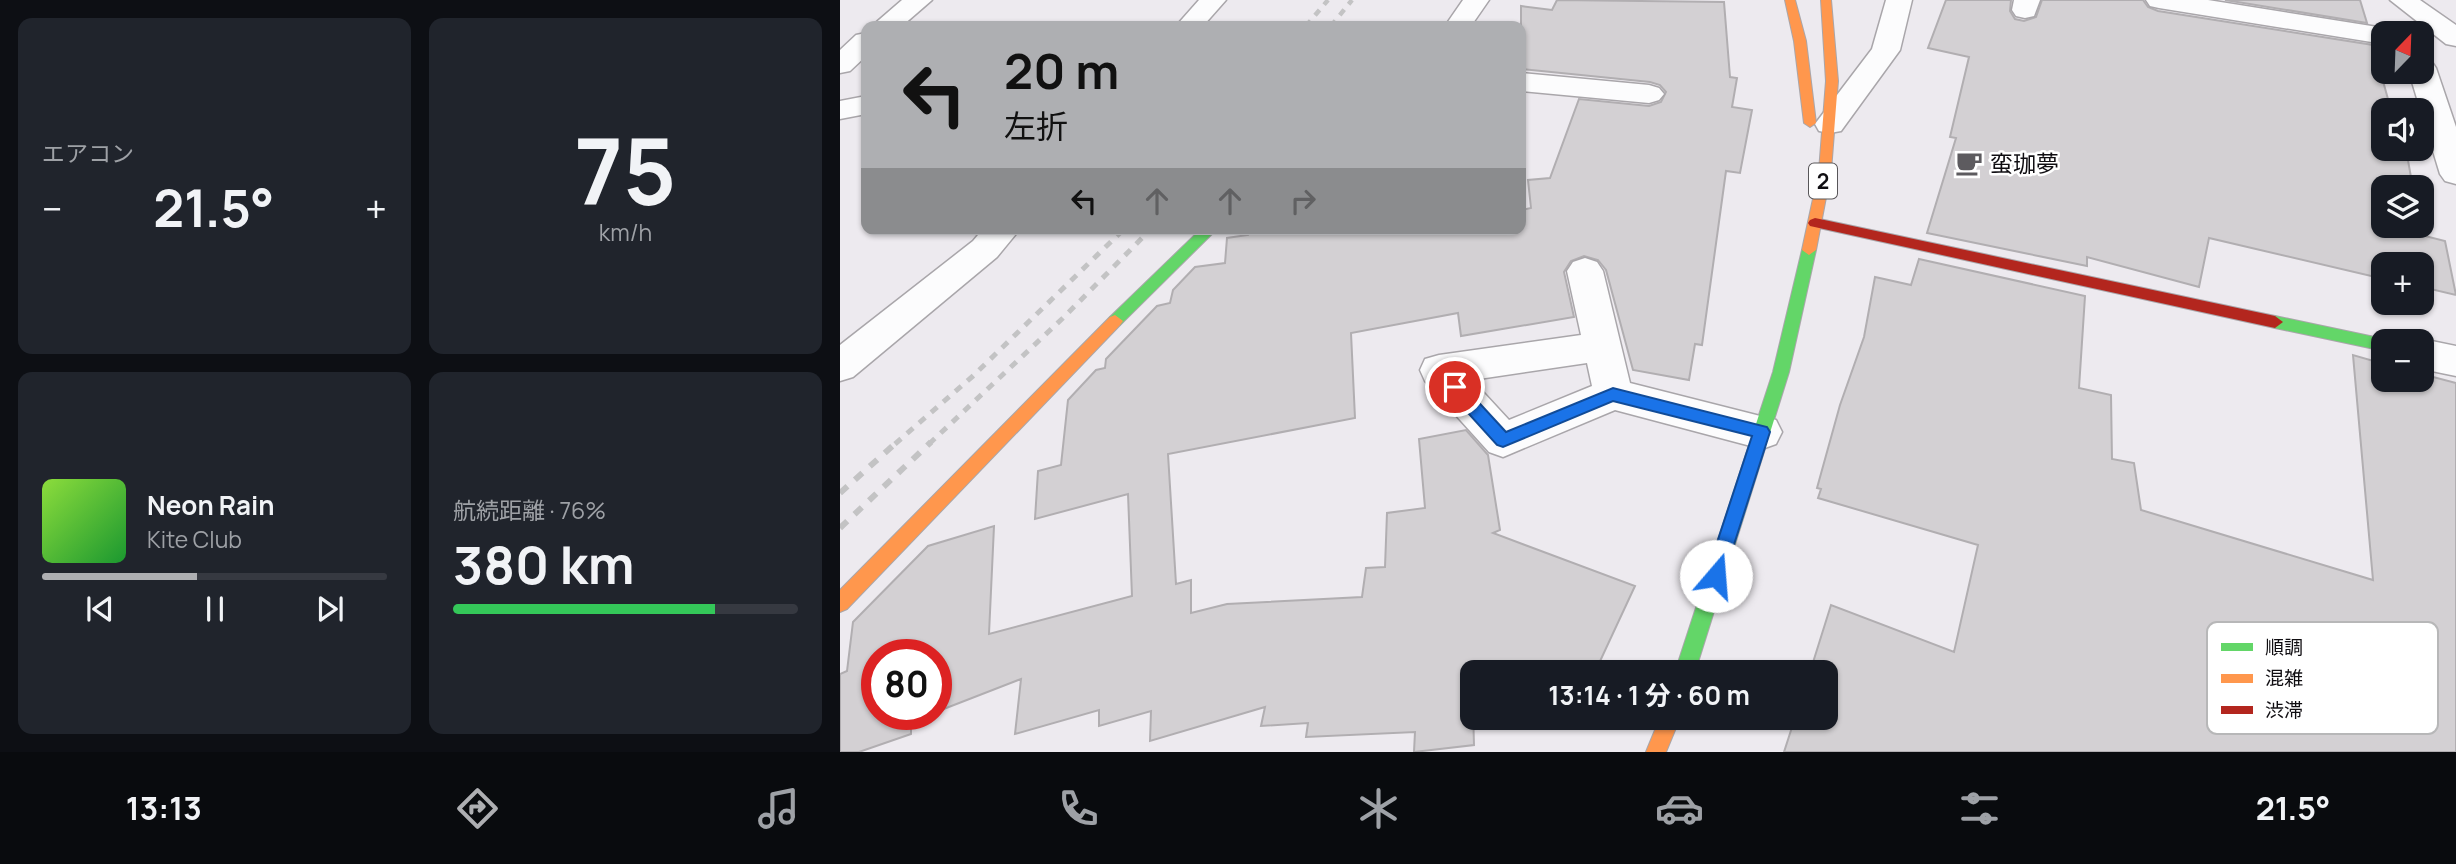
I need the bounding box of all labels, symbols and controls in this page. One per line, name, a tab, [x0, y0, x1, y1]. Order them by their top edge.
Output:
north arrow	[2371, 21, 2434, 84]
map controls	[2371, 21, 2434, 392]
text: 20 m	[1004, 37, 1119, 104]
icon: left	[889, 49, 980, 140]
button: sound	[2371, 98, 2434, 161]
text: 左折	[1004, 104, 1068, 148]
text: 75	[575, 108, 676, 232]
text: エアコン	[42, 137, 134, 169]
place label: 蛮珈夢	[1990, 147, 2059, 179]
cafe icon: 蛮珈夢	[1954, 148, 1984, 178]
road number: 2	[1809, 164, 1837, 198]
text: 21.5°	[153, 172, 274, 243]
button: layers	[2371, 175, 2434, 238]
text: −	[42, 182, 63, 234]
text: +	[365, 182, 387, 234]
icon: left	[1065, 182, 1103, 220]
icon: ahead	[1138, 182, 1176, 220]
icon: ahead	[1211, 182, 1249, 220]
icon: right	[1284, 182, 1322, 220]
text: km/h	[599, 216, 652, 248]
button: +	[2371, 252, 2434, 315]
button: −	[2371, 329, 2434, 392]
pin	[1425, 357, 1485, 417]
icon: arrive	[1436, 368, 1474, 406]
text: Neon Rain	[147, 487, 275, 523]
text: 航続距離 · 76%	[453, 494, 606, 526]
text: Kite Club	[147, 523, 242, 555]
text: 380 km	[453, 529, 634, 600]
position arrow	[1679, 539, 1753, 613]
icon: previous	[81, 590, 119, 628]
icon: pause	[196, 590, 234, 628]
icon: next	[311, 590, 349, 628]
legend	[2207, 622, 2438, 734]
text: 順調	[2265, 634, 2303, 660]
speed limit sign: 80	[861, 639, 952, 730]
text: 混雑	[2265, 665, 2303, 691]
text: 13:14 · 1 分 · 60 m	[1548, 677, 1750, 713]
text: 渋滞	[2265, 697, 2303, 723]
icon: directions	[453, 784, 502, 833]
icon: music	[754, 784, 803, 833]
icon: phone	[1054, 784, 1103, 833]
icon: climate	[1354, 784, 1403, 833]
icon: car	[1655, 784, 1704, 833]
icon: filters	[1955, 784, 2004, 833]
text: 13:13	[126, 786, 202, 830]
text: 21.5°	[2256, 786, 2330, 830]

